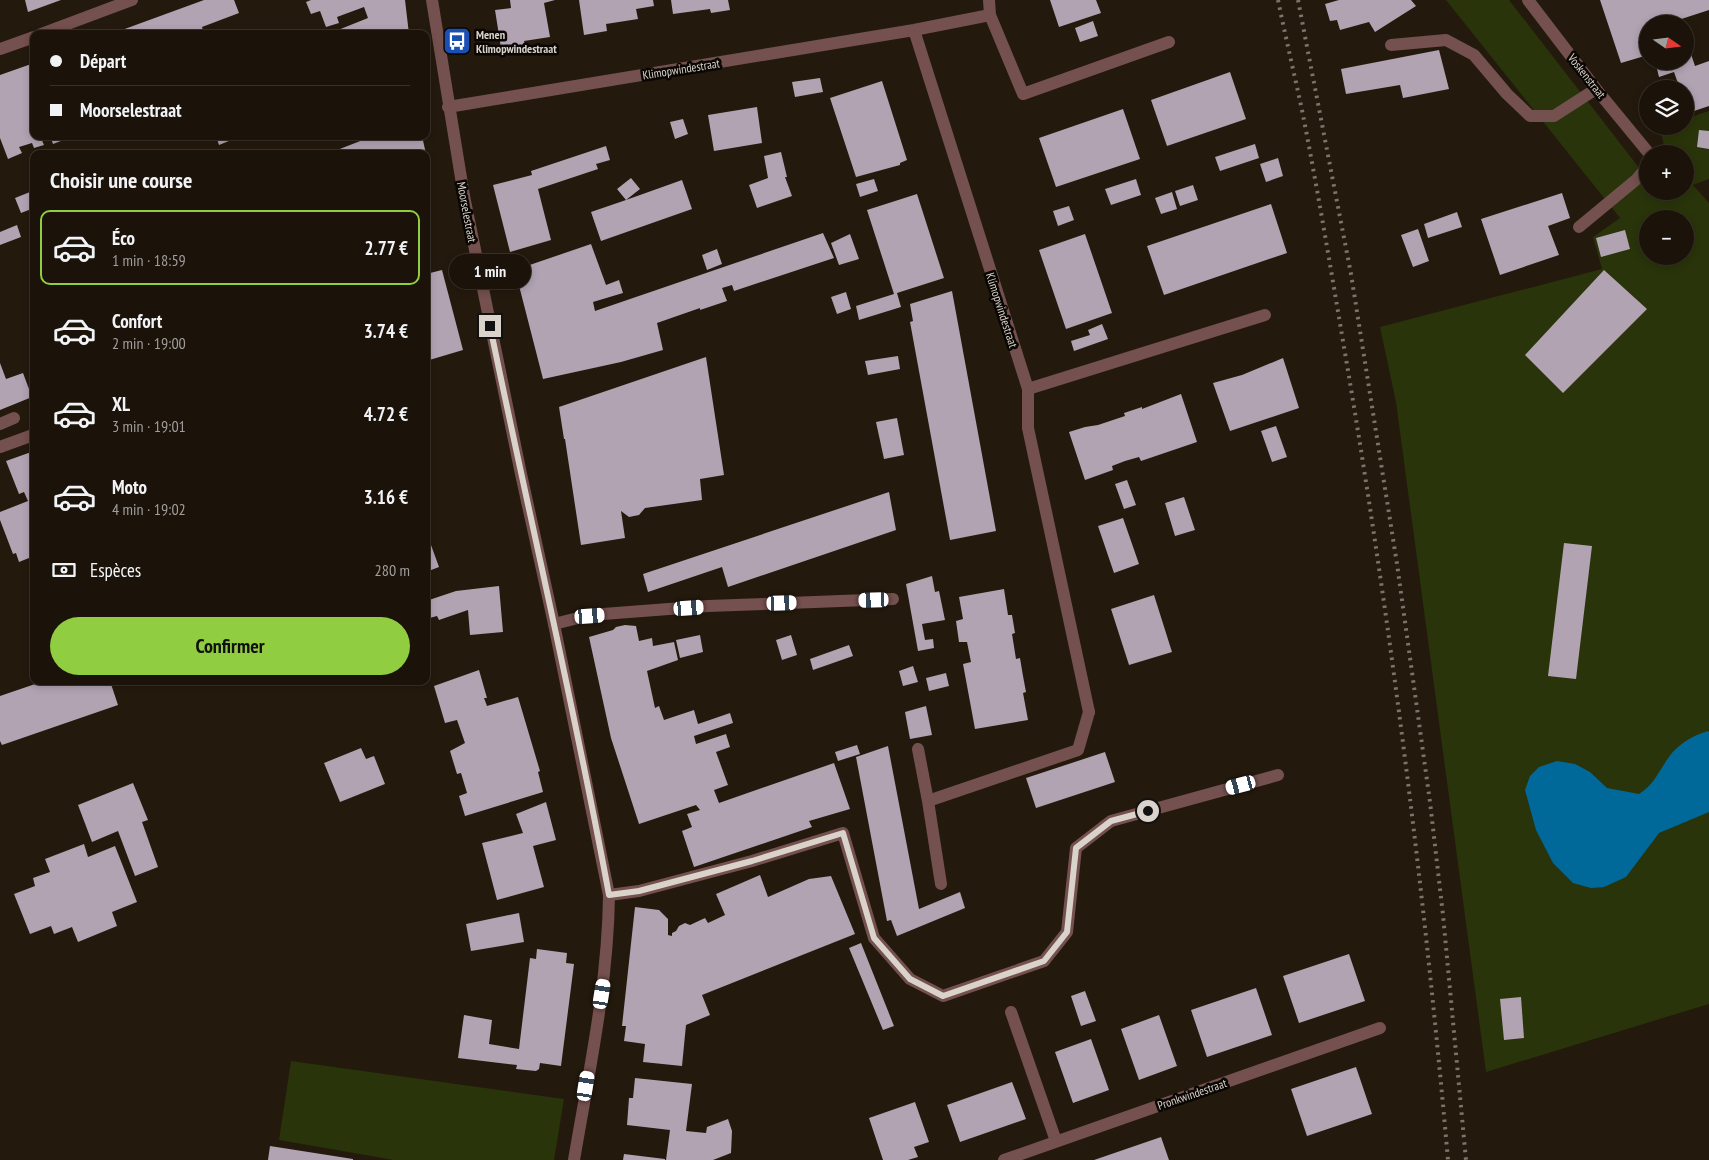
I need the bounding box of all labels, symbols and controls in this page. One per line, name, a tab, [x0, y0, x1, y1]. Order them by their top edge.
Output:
north arrow	[1639, 15, 1694, 70]
map controls	[1639, 15, 1694, 265]
bus stop icon: Menen Klimopwindestraat	[442, 26, 472, 56]
place label: Menen Klimopwindestraat	[476, 27, 557, 56]
text: Départ	[80, 49, 126, 73]
street label: Voskenstraat	[1564, 50, 1610, 102]
street label: Klimopwindestraat	[641, 55, 721, 83]
button: layers	[1639, 80, 1694, 135]
text: Moorselestraat	[80, 98, 182, 122]
button: +	[1639, 145, 1694, 200]
text: Choisir une course	[50, 166, 192, 194]
street label: Moorselestraat	[454, 180, 480, 244]
button: −	[1639, 210, 1694, 265]
icon: car	[52, 225, 97, 270]
text: Éco	[112, 226, 135, 250]
text: 2.77 €	[365, 236, 408, 260]
text: 1 min · 18:59	[112, 250, 186, 270]
callout: 1 min	[449, 254, 531, 288]
text: 1 min	[474, 261, 506, 281]
street label: Klimopwindestraat	[983, 271, 1021, 350]
icon: car	[52, 308, 97, 353]
text: Confort	[112, 309, 162, 333]
route end	[479, 315, 501, 337]
text: 3.74 €	[364, 319, 408, 343]
text: 2 min · 19:00	[112, 333, 186, 353]
icon: car	[52, 391, 97, 436]
text: XL	[112, 392, 130, 416]
text: 4.72 €	[364, 402, 408, 426]
text: 3 min · 19:01	[112, 416, 186, 436]
icon: car	[52, 474, 97, 519]
text: Moto	[112, 475, 147, 499]
text: 3.16 €	[364, 485, 408, 509]
text: 4 min · 19:02	[112, 499, 186, 519]
icon: cash	[50, 556, 78, 584]
text: Espèces	[90, 558, 141, 582]
text: 280 m	[375, 560, 410, 580]
car	[858, 592, 889, 608]
car	[766, 595, 797, 611]
car	[673, 599, 704, 617]
car	[574, 607, 605, 625]
button: Confirmer	[50, 617, 410, 675]
car	[1224, 774, 1257, 796]
route start	[1137, 800, 1159, 822]
car	[592, 978, 611, 1010]
car	[576, 1070, 595, 1102]
street label: Pronkwindestraat	[1155, 1075, 1229, 1113]

